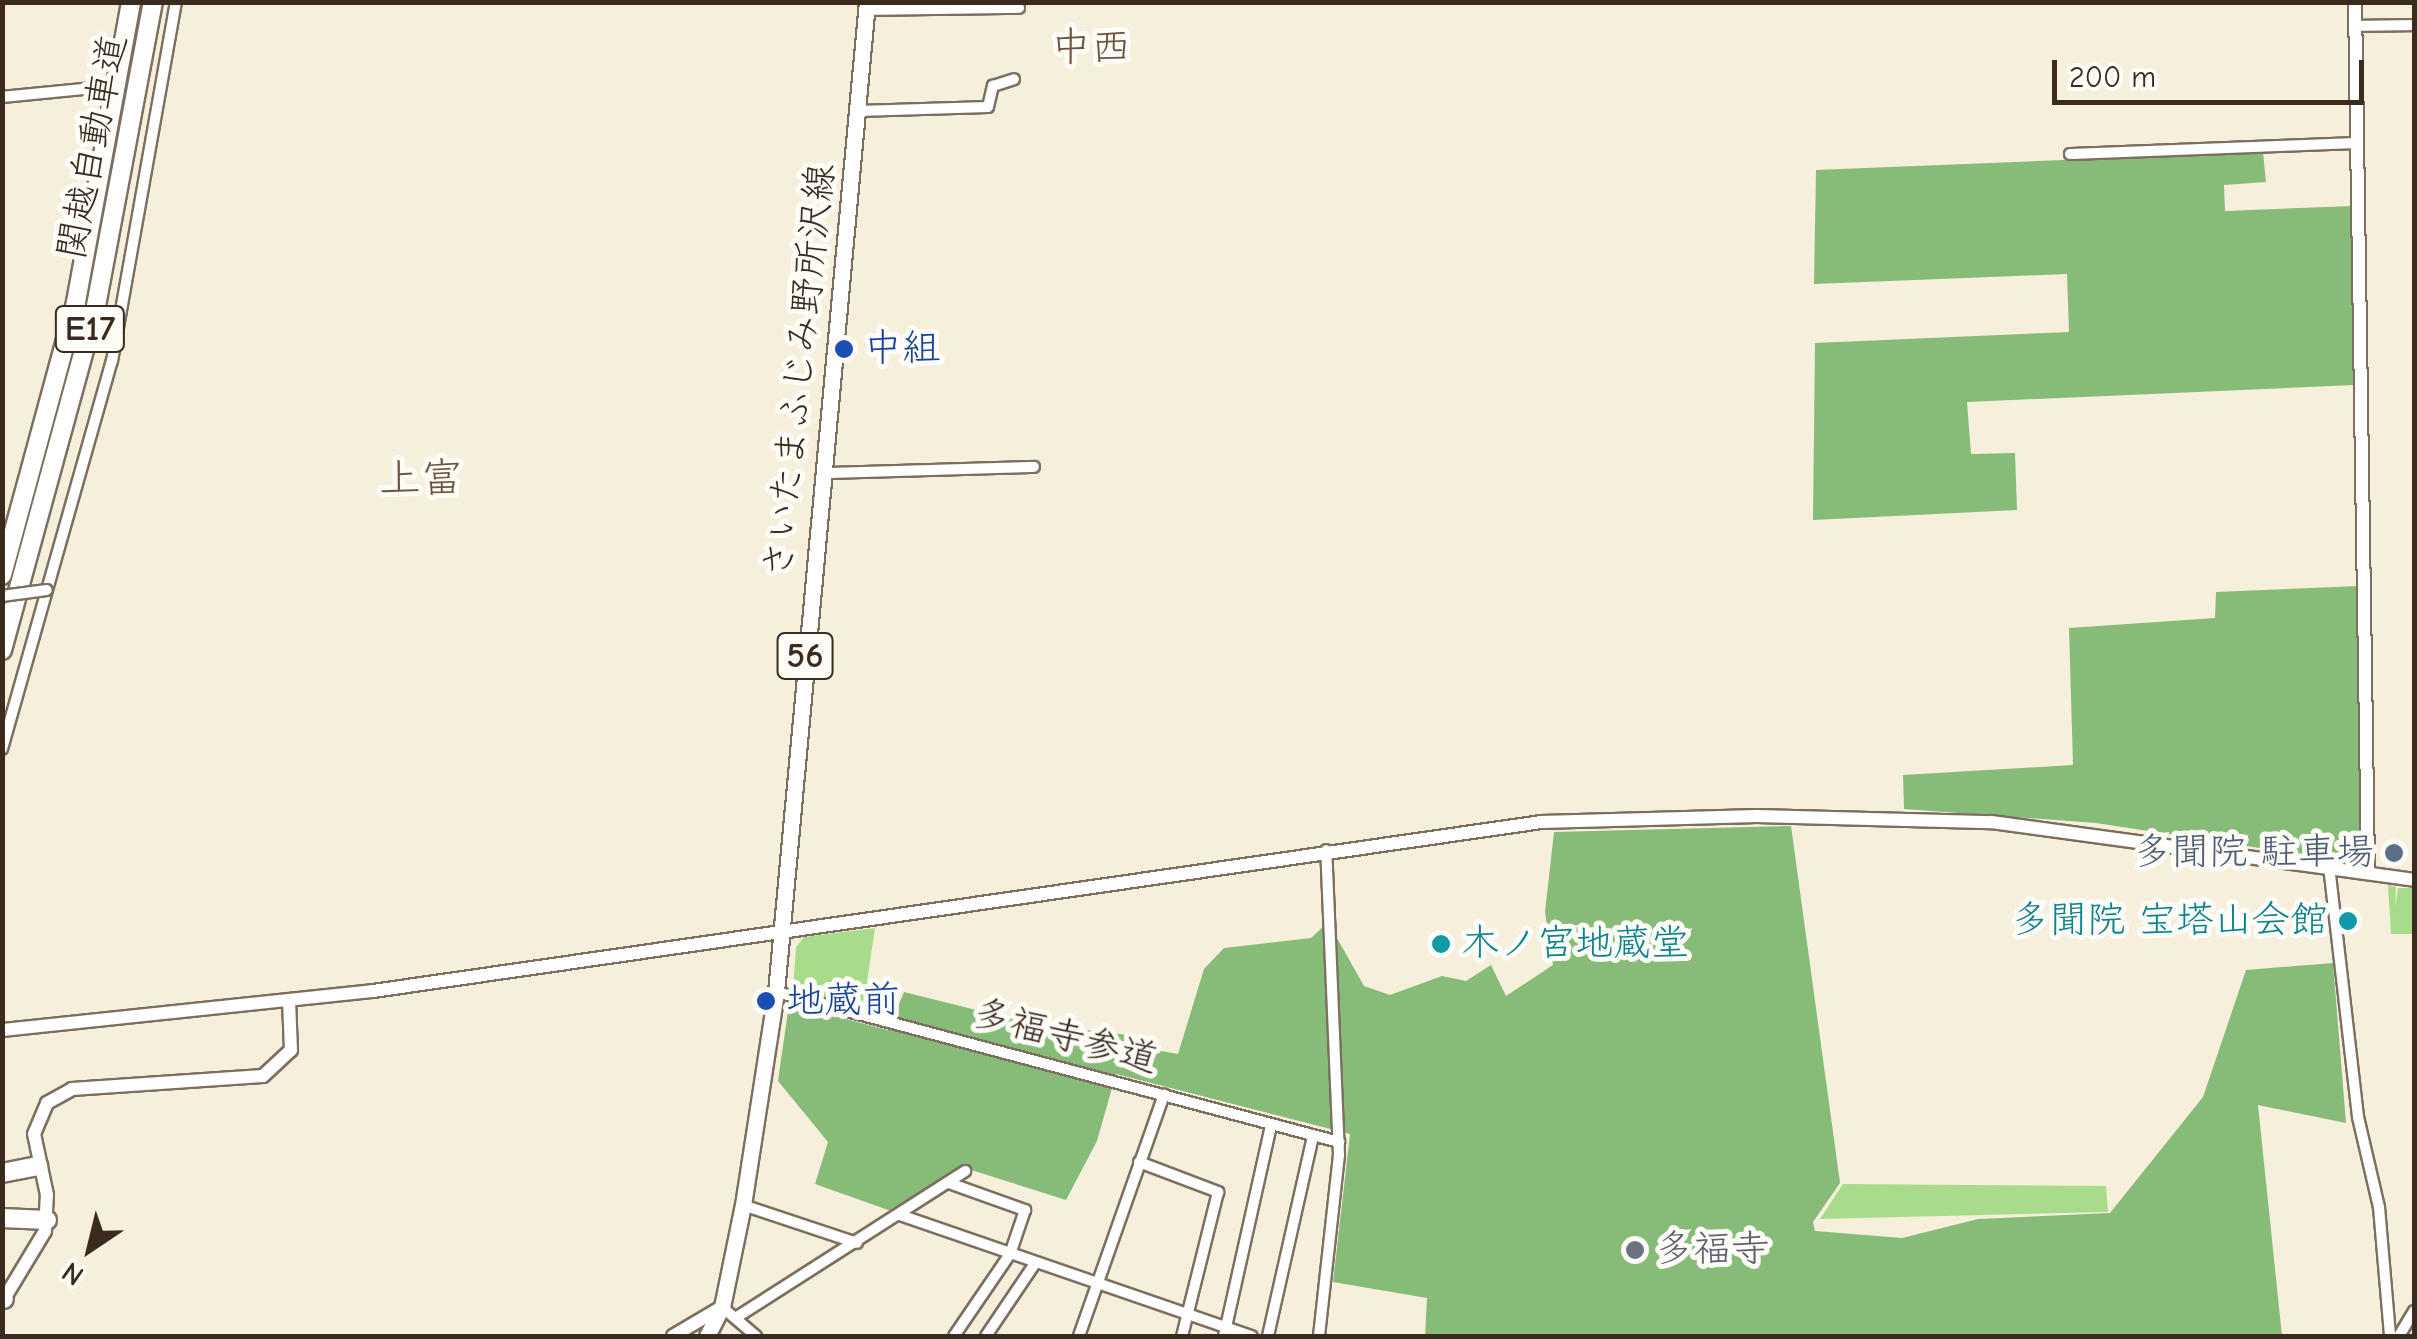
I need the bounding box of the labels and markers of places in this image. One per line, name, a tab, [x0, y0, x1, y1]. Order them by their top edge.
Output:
place label: 中組	[864, 326, 940, 372]
marker: 中組	[833, 338, 855, 360]
place label: 多聞院 駐車場	[2133, 830, 2374, 876]
marker: 多聞院 駐車場	[2383, 842, 2405, 864]
place label: 多聞院 宝塔山会館	[2011, 898, 2328, 944]
marker: 多聞院 宝塔山会館	[2337, 910, 2359, 932]
place label: 木ノ宮地蔵堂	[1461, 921, 1689, 967]
marker: 木ノ宮地蔵堂	[1430, 933, 1452, 955]
place label: 地蔵前	[786, 978, 900, 1024]
marker: 地蔵前	[755, 990, 777, 1012]
place label: 多福寺	[1655, 1227, 1769, 1273]
marker: 多福寺	[1624, 1239, 1646, 1261]

